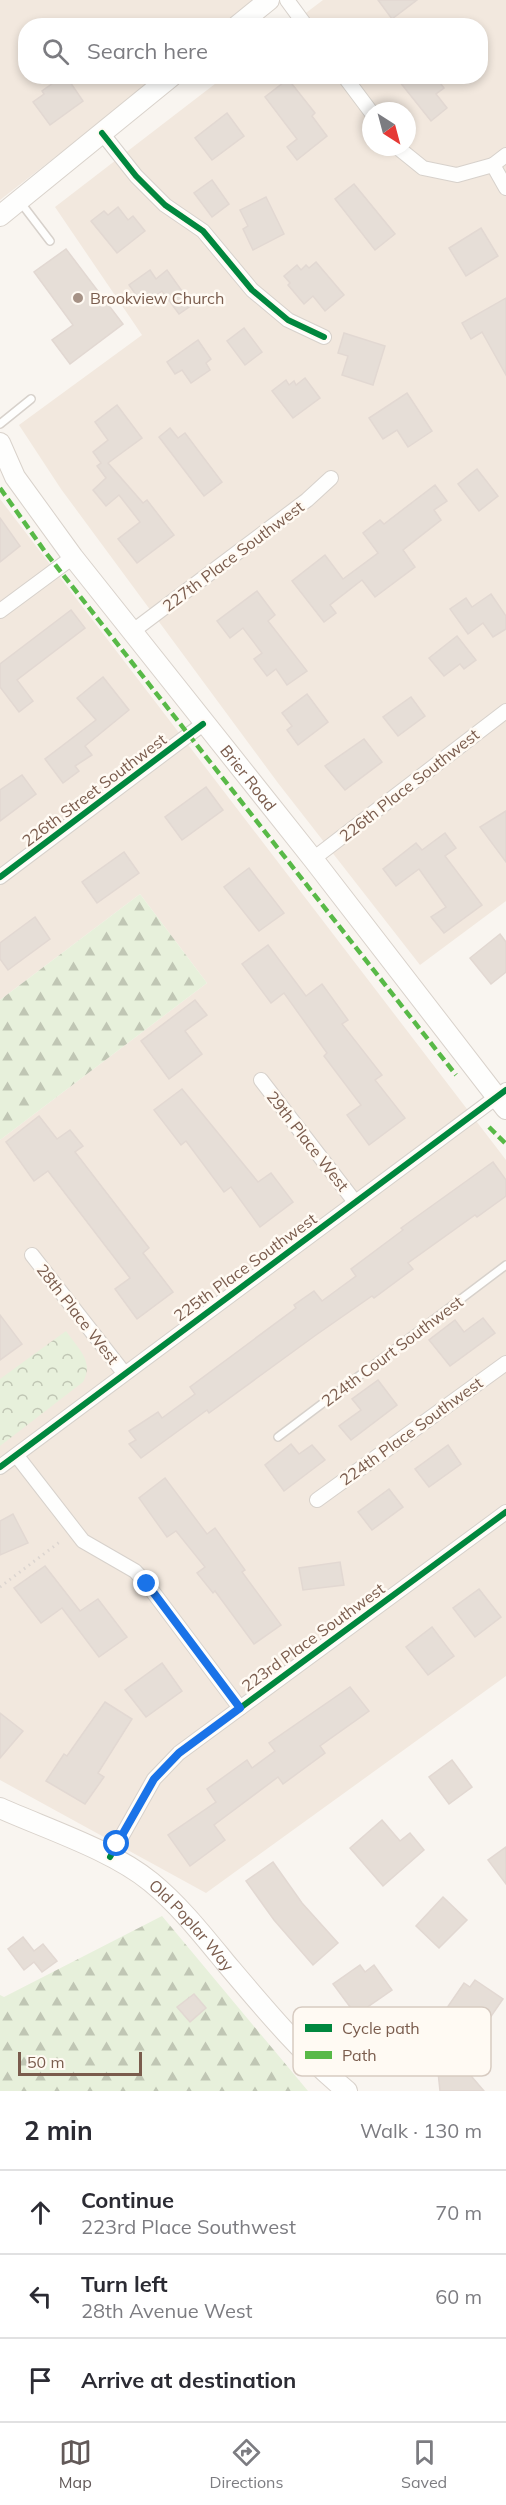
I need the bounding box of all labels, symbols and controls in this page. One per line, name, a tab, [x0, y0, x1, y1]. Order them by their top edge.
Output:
search box	[18, 18, 488, 84]
icon: search	[39, 35, 72, 68]
text: Search here	[87, 37, 208, 65]
north arrow	[362, 102, 416, 156]
place label: Brookview Church	[90, 288, 224, 308]
marker: Brookview Church	[71, 291, 85, 305]
street label: 227th Place Southwest	[158, 496, 308, 616]
street label: 226th Place Southwest	[335, 724, 483, 846]
street label: 226th Street Southwest	[18, 729, 170, 851]
street label: Brier Road	[216, 741, 281, 815]
street label: 29th Place West	[263, 1087, 354, 1195]
street label: 225th Place Southwest	[170, 1208, 321, 1326]
street label: 28th Place West	[33, 1260, 124, 1368]
street label: 224th Court Southwest	[317, 1291, 467, 1411]
street label: 224th Place Southwest	[336, 1372, 487, 1490]
route end	[133, 1570, 159, 1596]
street label: 223rd Place Southwest	[238, 1578, 389, 1696]
route start	[103, 1830, 129, 1856]
street label: Old Poplar Way	[145, 1875, 239, 1975]
legend	[293, 2007, 491, 2076]
text: Cycle path	[342, 2018, 420, 2038]
text: Path	[342, 2045, 377, 2065]
scale bar	[18, 2049, 142, 2076]
text: 50 m	[27, 2052, 64, 2072]
text: 2 min	[24, 2114, 93, 2147]
text: Walk · 130 m	[360, 2118, 482, 2143]
text: Continue	[81, 2186, 174, 2214]
icon: ahead	[24, 2196, 57, 2229]
text: 70 m	[435, 2200, 482, 2225]
text: 223rd Place Southwest	[81, 2214, 296, 2239]
text: Turn left	[81, 2270, 168, 2298]
icon: left	[24, 2280, 57, 2313]
text: 60 m	[435, 2284, 482, 2309]
text: 28th Avenue West	[81, 2298, 253, 2323]
icon: arrive	[24, 2364, 57, 2397]
text: Arrive at destination	[81, 2366, 296, 2394]
tab: Map	[59, 2436, 92, 2492]
tab: Directions	[209, 2436, 283, 2492]
tab: Saved	[401, 2436, 447, 2492]

